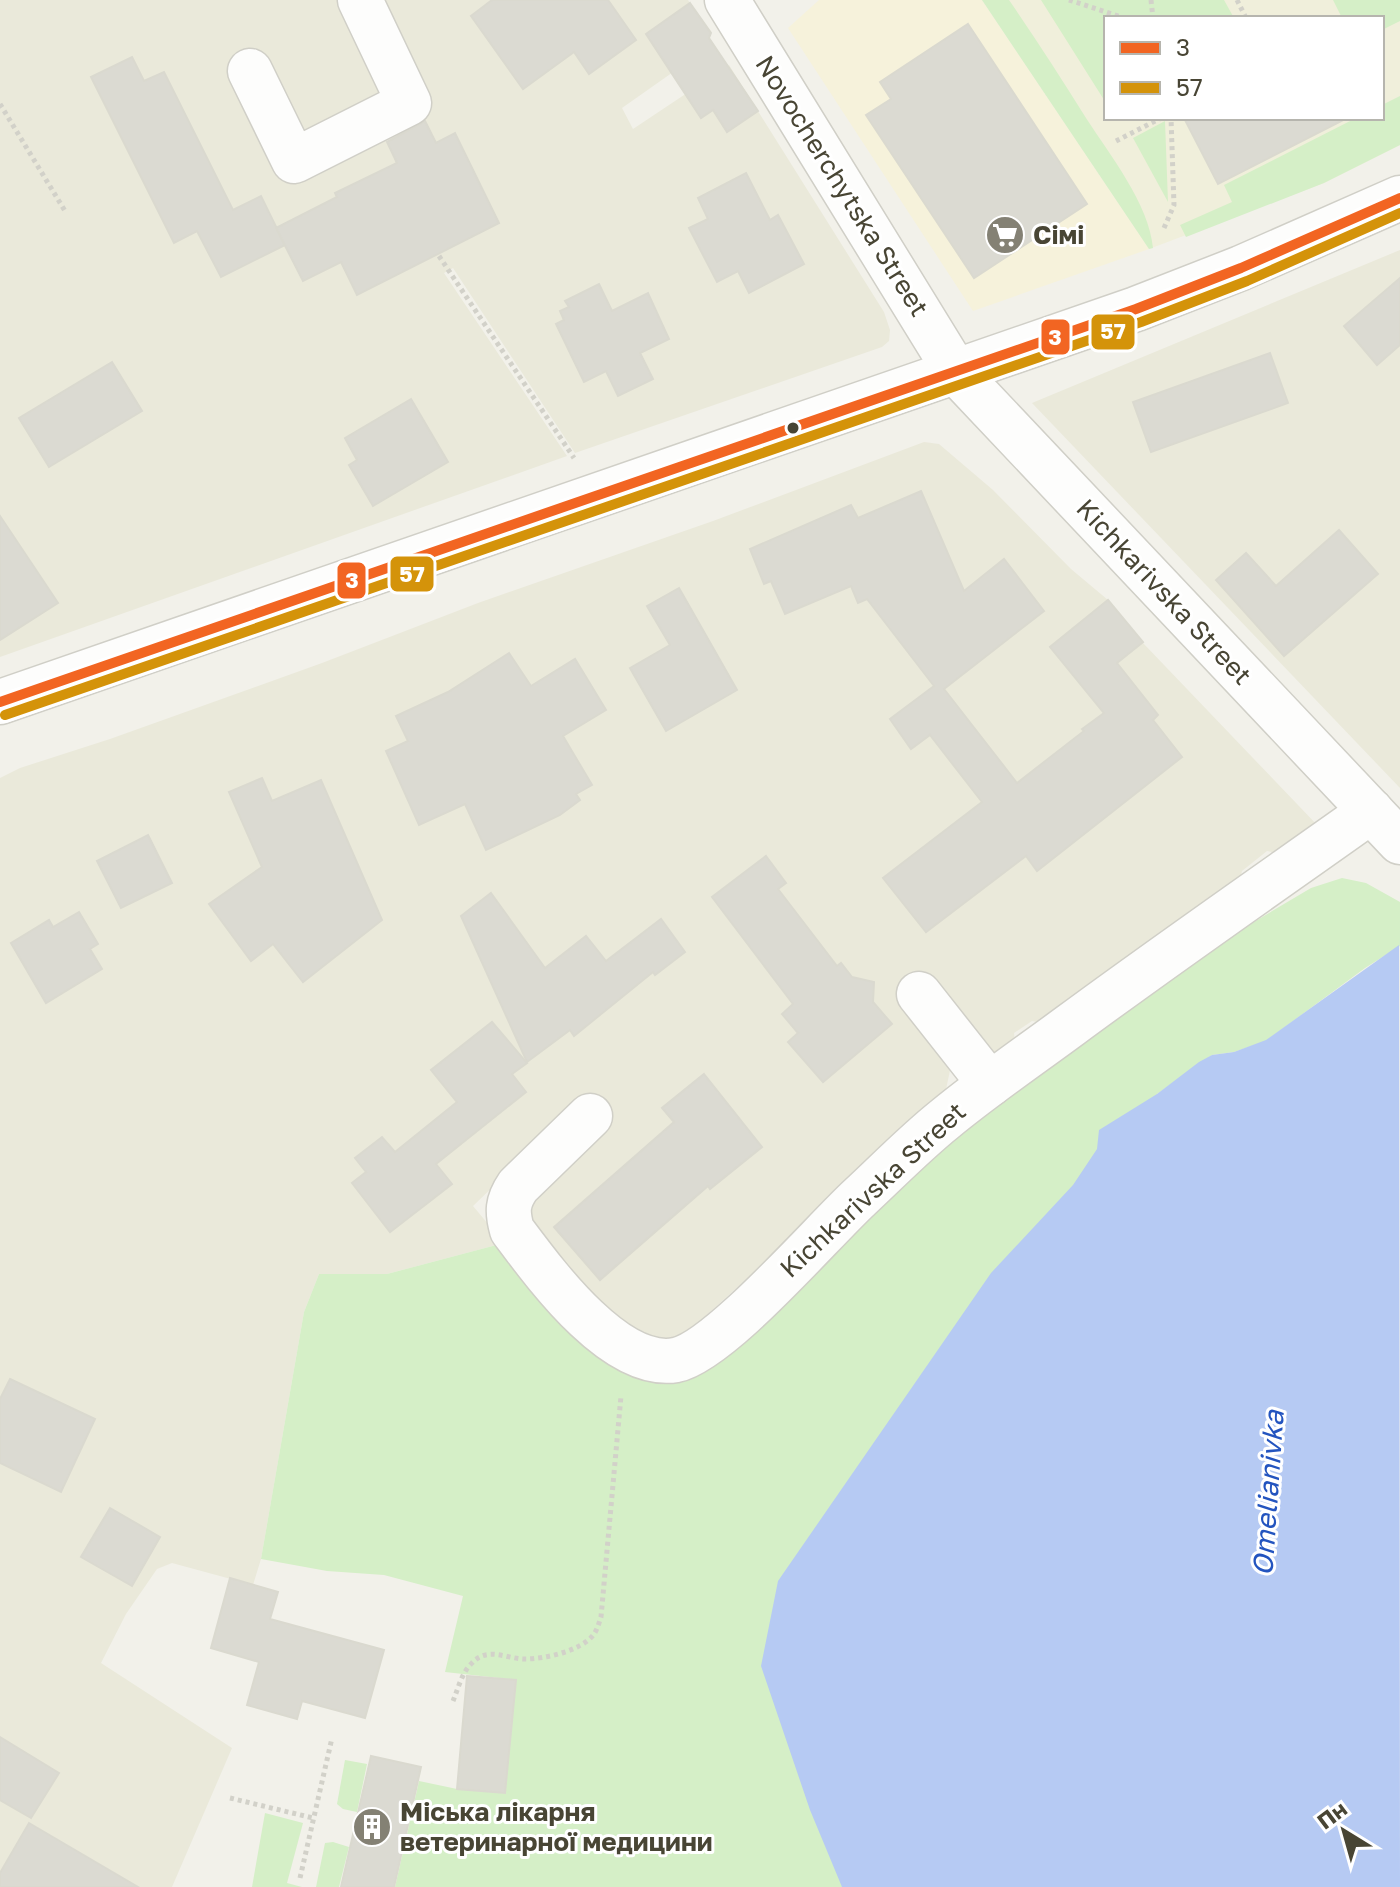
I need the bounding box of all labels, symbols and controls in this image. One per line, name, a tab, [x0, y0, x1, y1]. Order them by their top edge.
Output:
legend	[1104, 16, 1384, 120]
text: 3	[1176, 32, 1190, 61]
street label: Novocherchytska Street	[749, 50, 935, 322]
text: 57	[1176, 72, 1203, 101]
supermarket icon: Сімі	[984, 214, 1026, 256]
place label: Сімі	[1033, 219, 1084, 250]
line badge: 57	[1090, 313, 1136, 351]
text: 57	[1100, 317, 1126, 344]
line badge: 3	[1040, 318, 1071, 356]
text: 3	[1048, 323, 1062, 350]
unlabelled marker	[785, 420, 801, 436]
street label: Kichkarivska Street	[1070, 493, 1258, 691]
line badge: 57	[389, 555, 435, 593]
text: 57	[399, 560, 425, 587]
line badge: 3	[336, 561, 367, 600]
text: 3	[345, 566, 359, 593]
street label: Kichkarivska Street	[774, 1096, 972, 1284]
water label: Omelianivka	[1245, 1408, 1290, 1577]
north arrow	[1304, 1791, 1384, 1871]
text: Пн	[1312, 1795, 1352, 1834]
place label: Міська лікарня ветеринарної медицини	[400, 1796, 713, 1857]
building icon: Міська лікарня ветеринарної медицини	[351, 1806, 393, 1848]

